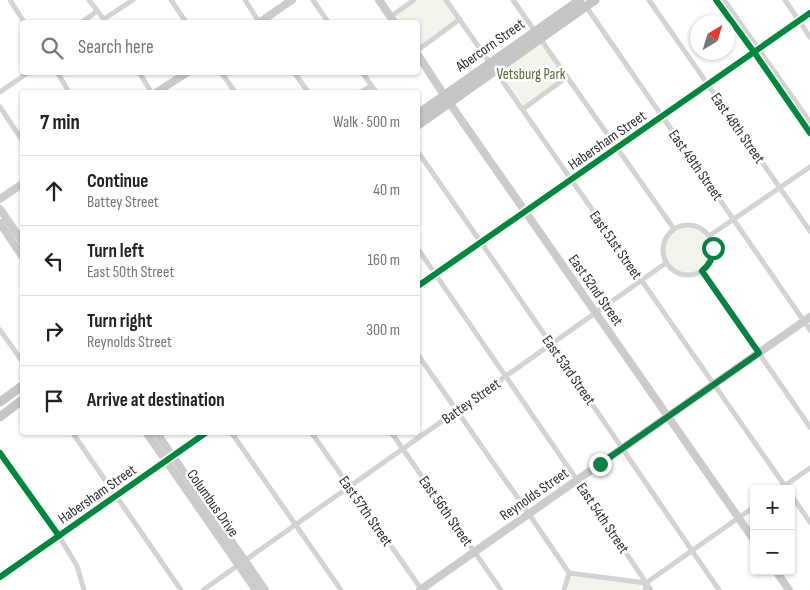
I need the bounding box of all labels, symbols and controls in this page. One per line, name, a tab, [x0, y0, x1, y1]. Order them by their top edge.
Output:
street label: Abercorn Street	[451, 14, 529, 77]
north arrow	[690, 15, 735, 60]
search box	[20, 20, 420, 75]
icon: search	[38, 34, 66, 62]
text: Search here	[78, 36, 154, 59]
park label: Vetsburg Park	[497, 65, 566, 84]
street label: East 48th Street	[706, 89, 769, 168]
street label: Habersham Street	[565, 106, 650, 174]
text: 7 min	[40, 110, 80, 135]
text: Walk · 500 m	[333, 113, 400, 132]
street label: East 49th Street	[664, 126, 727, 205]
text: Continue	[87, 170, 148, 193]
icon: ahead	[40, 177, 68, 205]
text: 40 m	[373, 181, 400, 200]
text: Battey Street	[87, 193, 159, 212]
street label: East 51st Street	[585, 207, 646, 284]
route start	[702, 237, 725, 260]
text: Turn left	[87, 240, 144, 263]
icon: left	[40, 247, 68, 275]
text: 160 m	[367, 251, 400, 270]
street label: East 52nd Street	[564, 251, 627, 330]
text: East 50th Street	[87, 263, 174, 282]
text: Turn right	[87, 310, 152, 333]
icon: right	[40, 317, 68, 345]
text: 300 m	[366, 321, 400, 340]
street label: East 53rd Street	[538, 332, 600, 409]
text: Reynolds Street	[87, 333, 172, 352]
street label: Battey Street	[438, 374, 505, 428]
icon: arrive	[40, 387, 68, 415]
text: Arrive at destination	[87, 389, 225, 412]
route end	[589, 453, 612, 476]
street label: Habersham Street	[55, 460, 140, 528]
street label: Reynolds Street	[496, 464, 573, 525]
street label: Columbus Drive	[182, 466, 243, 541]
street label: East 56th Street	[414, 472, 477, 551]
street label: East 57th Street	[335, 473, 397, 550]
street label: East 54th Street	[572, 479, 633, 558]
map controls	[750, 485, 795, 575]
button: +	[750, 485, 795, 530]
button: −	[750, 530, 795, 575]

